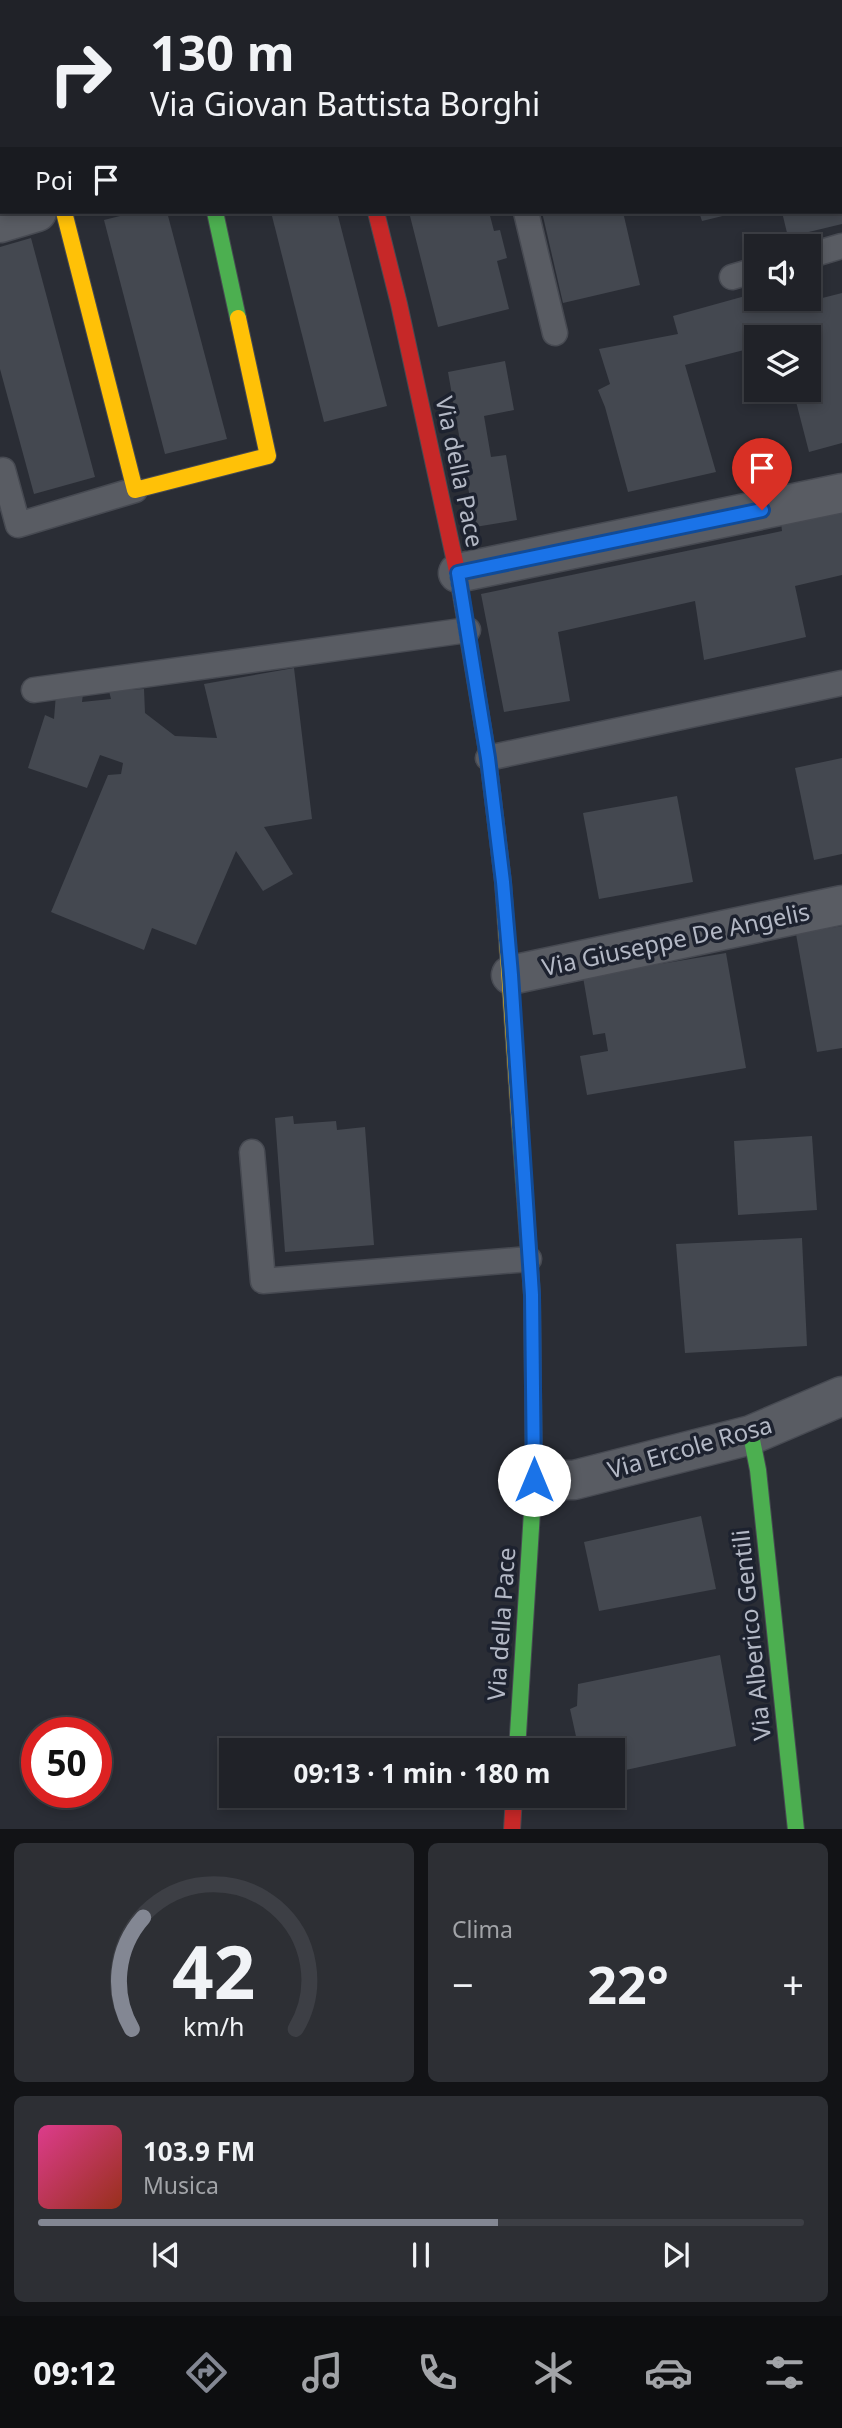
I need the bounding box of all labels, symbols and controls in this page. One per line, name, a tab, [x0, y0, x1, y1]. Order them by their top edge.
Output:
text: 130 m	[150, 19, 295, 85]
icon: right	[35, 28, 126, 119]
text: Via Giovan Battista Borghi	[150, 82, 540, 125]
icon: arrive	[87, 161, 125, 199]
text: Poi	[35, 162, 73, 198]
map controls	[744, 234, 821, 402]
button: sound	[744, 234, 821, 311]
button: layers	[744, 325, 821, 402]
street label: Via della Pace	[428, 393, 493, 550]
pin	[732, 438, 792, 510]
icon: arrive	[743, 449, 781, 487]
street label: Via Giuseppe De Angelis	[539, 894, 813, 983]
street label: Via Ercole Rosa	[604, 1407, 776, 1486]
position arrow	[497, 1443, 571, 1517]
street label: Via Alberico Gentili	[723, 1528, 778, 1742]
street label: Via della Pace	[479, 1546, 522, 1702]
speed limit sign: 50	[21, 1717, 112, 1808]
text: 09:13 · 1 min · 180 m	[294, 1755, 550, 1791]
text: Clima	[452, 1913, 513, 1945]
text: 42	[172, 1921, 256, 2020]
text: 22°	[587, 1948, 669, 2019]
text: −	[452, 1958, 474, 2010]
text: +	[782, 1958, 804, 2010]
text: km/h	[183, 2008, 245, 2042]
text: 103.9 FM	[143, 2133, 255, 2169]
text: Musica	[143, 2169, 219, 2201]
icon: previous	[147, 2236, 185, 2274]
icon: pause	[402, 2236, 440, 2274]
icon: next	[657, 2236, 695, 2274]
icon: directions	[182, 2348, 231, 2397]
icon: music	[298, 2348, 347, 2397]
icon: phone	[413, 2348, 462, 2397]
icon: climate	[529, 2348, 578, 2397]
icon: car	[644, 2348, 693, 2397]
icon: filters	[760, 2348, 809, 2397]
text: 09:12	[33, 2351, 115, 2394]

